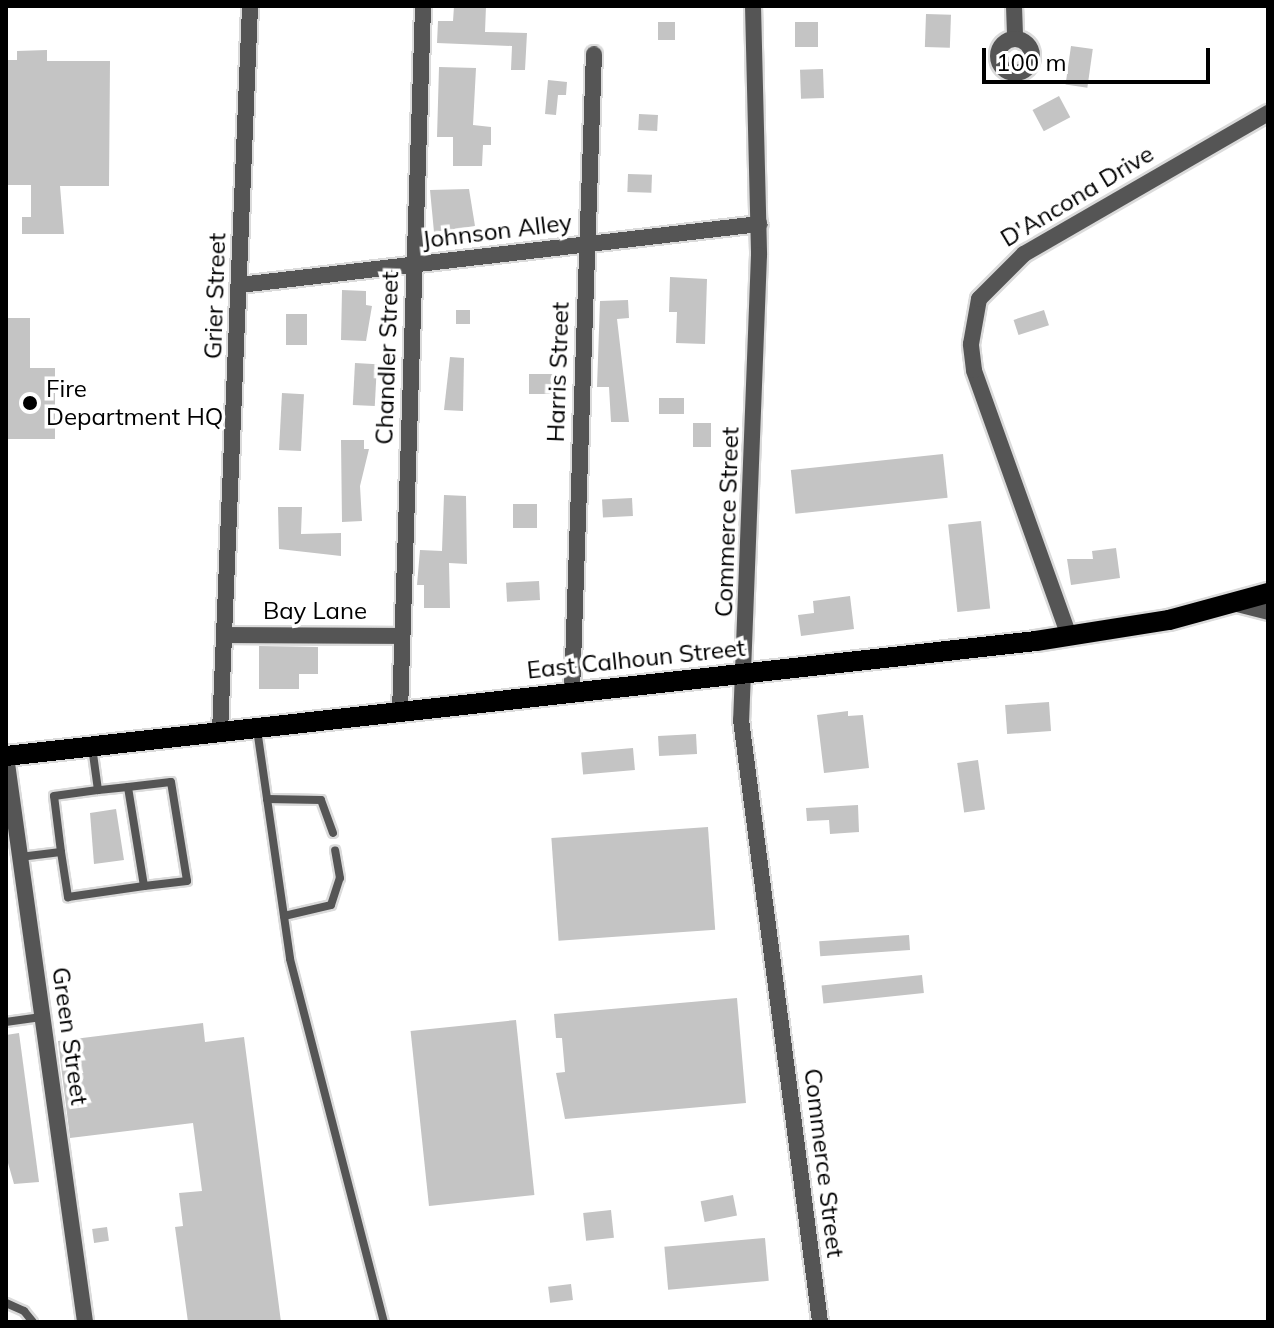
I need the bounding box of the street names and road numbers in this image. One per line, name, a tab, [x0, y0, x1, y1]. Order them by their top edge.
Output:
street label: D'Ancona Drive	[995, 139, 1159, 253]
street label: Johnson Alley	[421, 208, 573, 254]
street label: Grier Street	[198, 232, 232, 360]
street label: Chandler Street	[370, 271, 404, 445]
street label: Harris Street	[541, 301, 575, 443]
street label: Commerce Street	[709, 426, 745, 618]
street label: Bay Lane	[263, 597, 367, 625]
street label: East Calhoun Street	[525, 633, 747, 685]
street label: Green Street	[46, 965, 94, 1107]
street label: Commerce Street	[798, 1067, 850, 1259]

